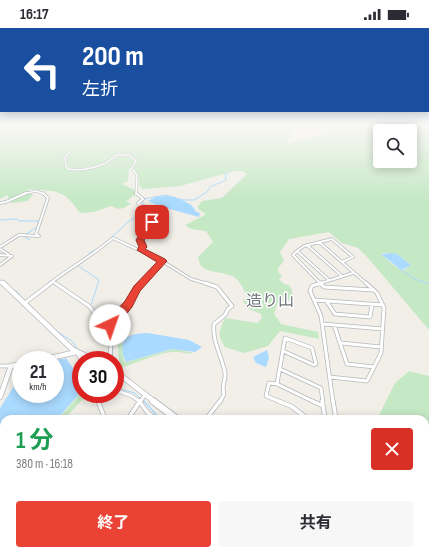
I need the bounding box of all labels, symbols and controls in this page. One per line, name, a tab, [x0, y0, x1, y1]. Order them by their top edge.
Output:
text: 16:17	[20, 5, 49, 24]
text: 200 m	[82, 40, 144, 73]
icon: left	[16, 44, 68, 96]
text: 左折	[82, 79, 118, 100]
map controls	[373, 124, 417, 168]
button: search	[373, 124, 417, 168]
pin	[135, 205, 169, 239]
icon: arrive	[141, 211, 163, 233]
district label: 造り山	[246, 292, 294, 311]
position arrow	[89, 304, 131, 346]
speed limit sign: 30	[72, 351, 124, 403]
text: 21	[30, 360, 46, 384]
text: km/h	[29, 381, 47, 393]
text: 1 分	[16, 426, 53, 455]
button: close	[371, 428, 413, 470]
text: 380 m · 16:18	[16, 456, 73, 472]
button: 終了	[16, 501, 211, 547]
button: 共有	[219, 501, 413, 547]

